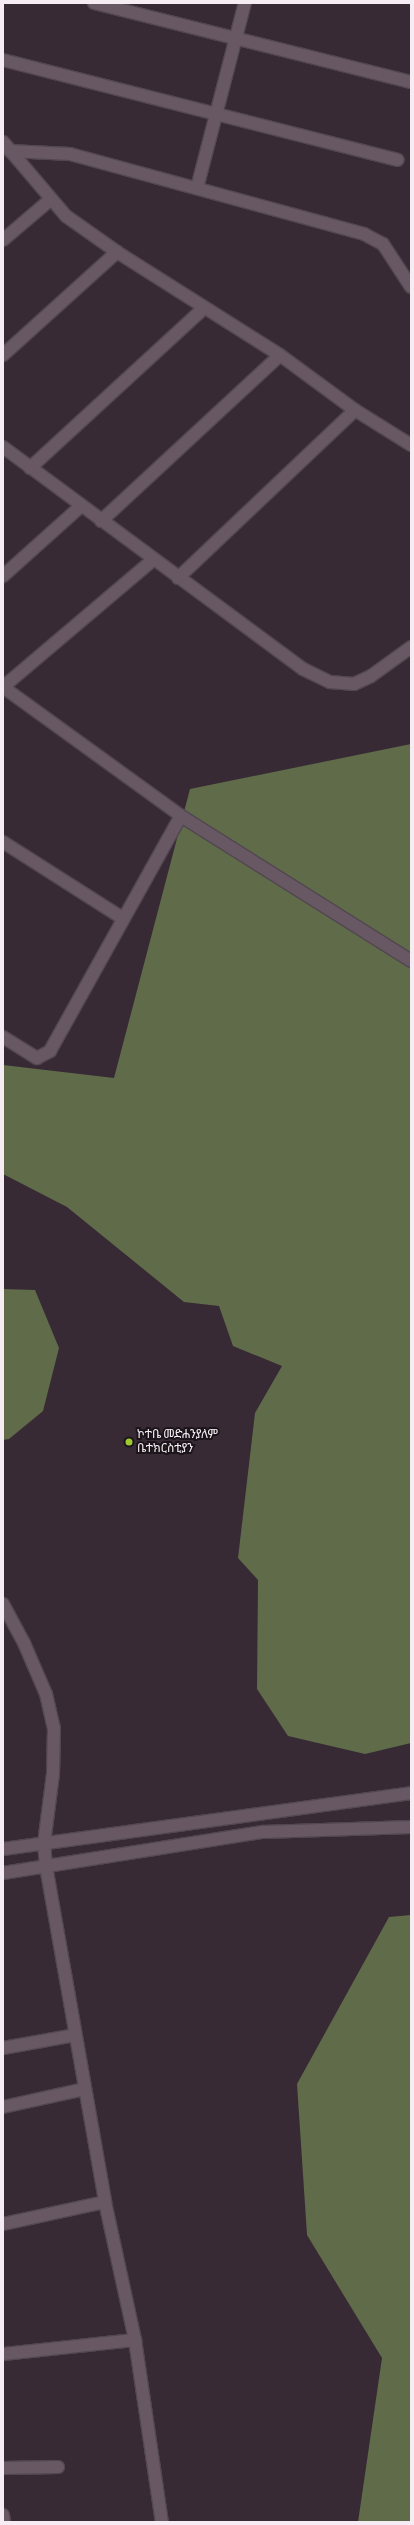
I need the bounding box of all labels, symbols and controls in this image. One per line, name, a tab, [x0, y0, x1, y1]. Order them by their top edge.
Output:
place label: ኮተቤ መድሐንያለም ቤተክርስቲያን	[137, 1428, 218, 1456]
marker: ኮተቤ መድሐንያለም ቤተክርስቲያን	[124, 1437, 134, 1447]

